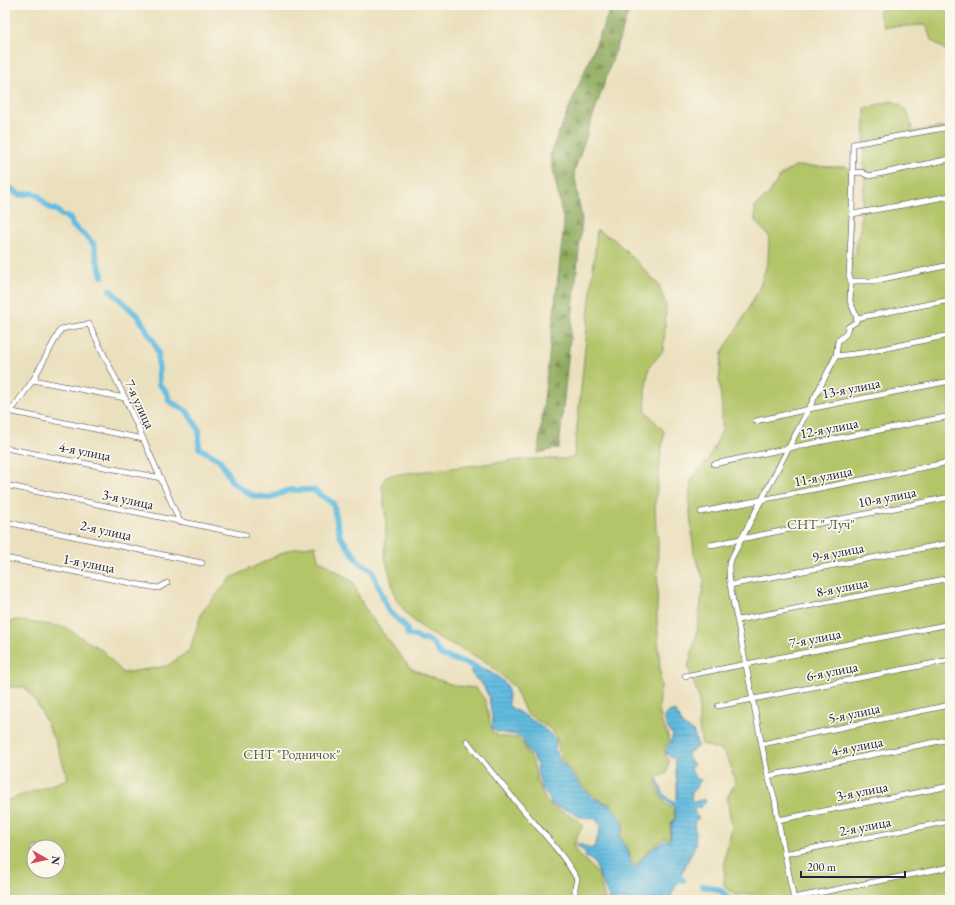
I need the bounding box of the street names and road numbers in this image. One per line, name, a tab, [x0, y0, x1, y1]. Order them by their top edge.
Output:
street label: 13-я улица	[820, 373, 882, 402]
street label: 7-я улица	[121, 376, 159, 432]
street label: 12-я улица	[798, 413, 860, 442]
street label: 4-я улица	[58, 437, 113, 465]
street label: 11-я улица	[792, 461, 854, 490]
street label: 10-я улица	[856, 482, 918, 511]
street label: 3-я улица	[101, 485, 156, 513]
street label: 2-я улица	[79, 516, 134, 544]
street label: 9-я улица	[811, 538, 866, 566]
street label: 1-я улица	[62, 549, 117, 577]
street label: 8-я улица	[815, 573, 870, 601]
street label: 7-я улица	[788, 624, 843, 652]
street label: 6-я улица	[805, 657, 860, 685]
street label: 5-я улица	[827, 699, 882, 727]
street label: 4-я улица	[830, 732, 885, 760]
street label: 3-я улица	[835, 777, 890, 805]
street label: 2-я улица	[838, 812, 893, 840]

